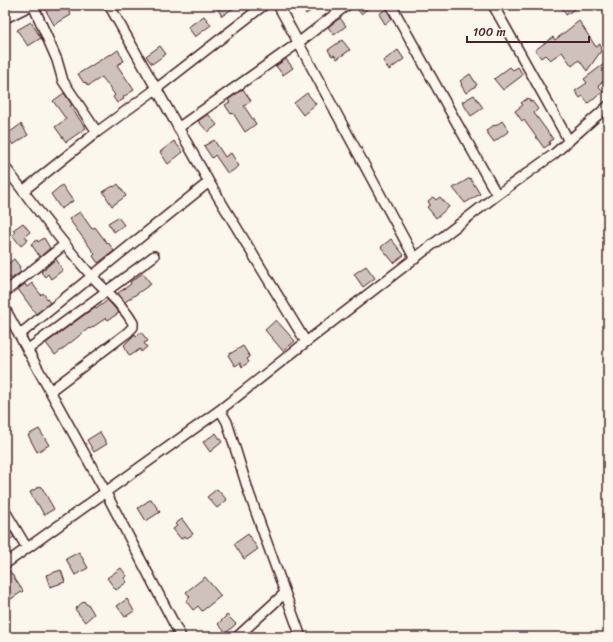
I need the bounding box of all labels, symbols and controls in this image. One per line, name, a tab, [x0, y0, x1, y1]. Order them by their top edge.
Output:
scale bar	[467, 18, 589, 44]
text: 100 m	[473, 21, 506, 43]

